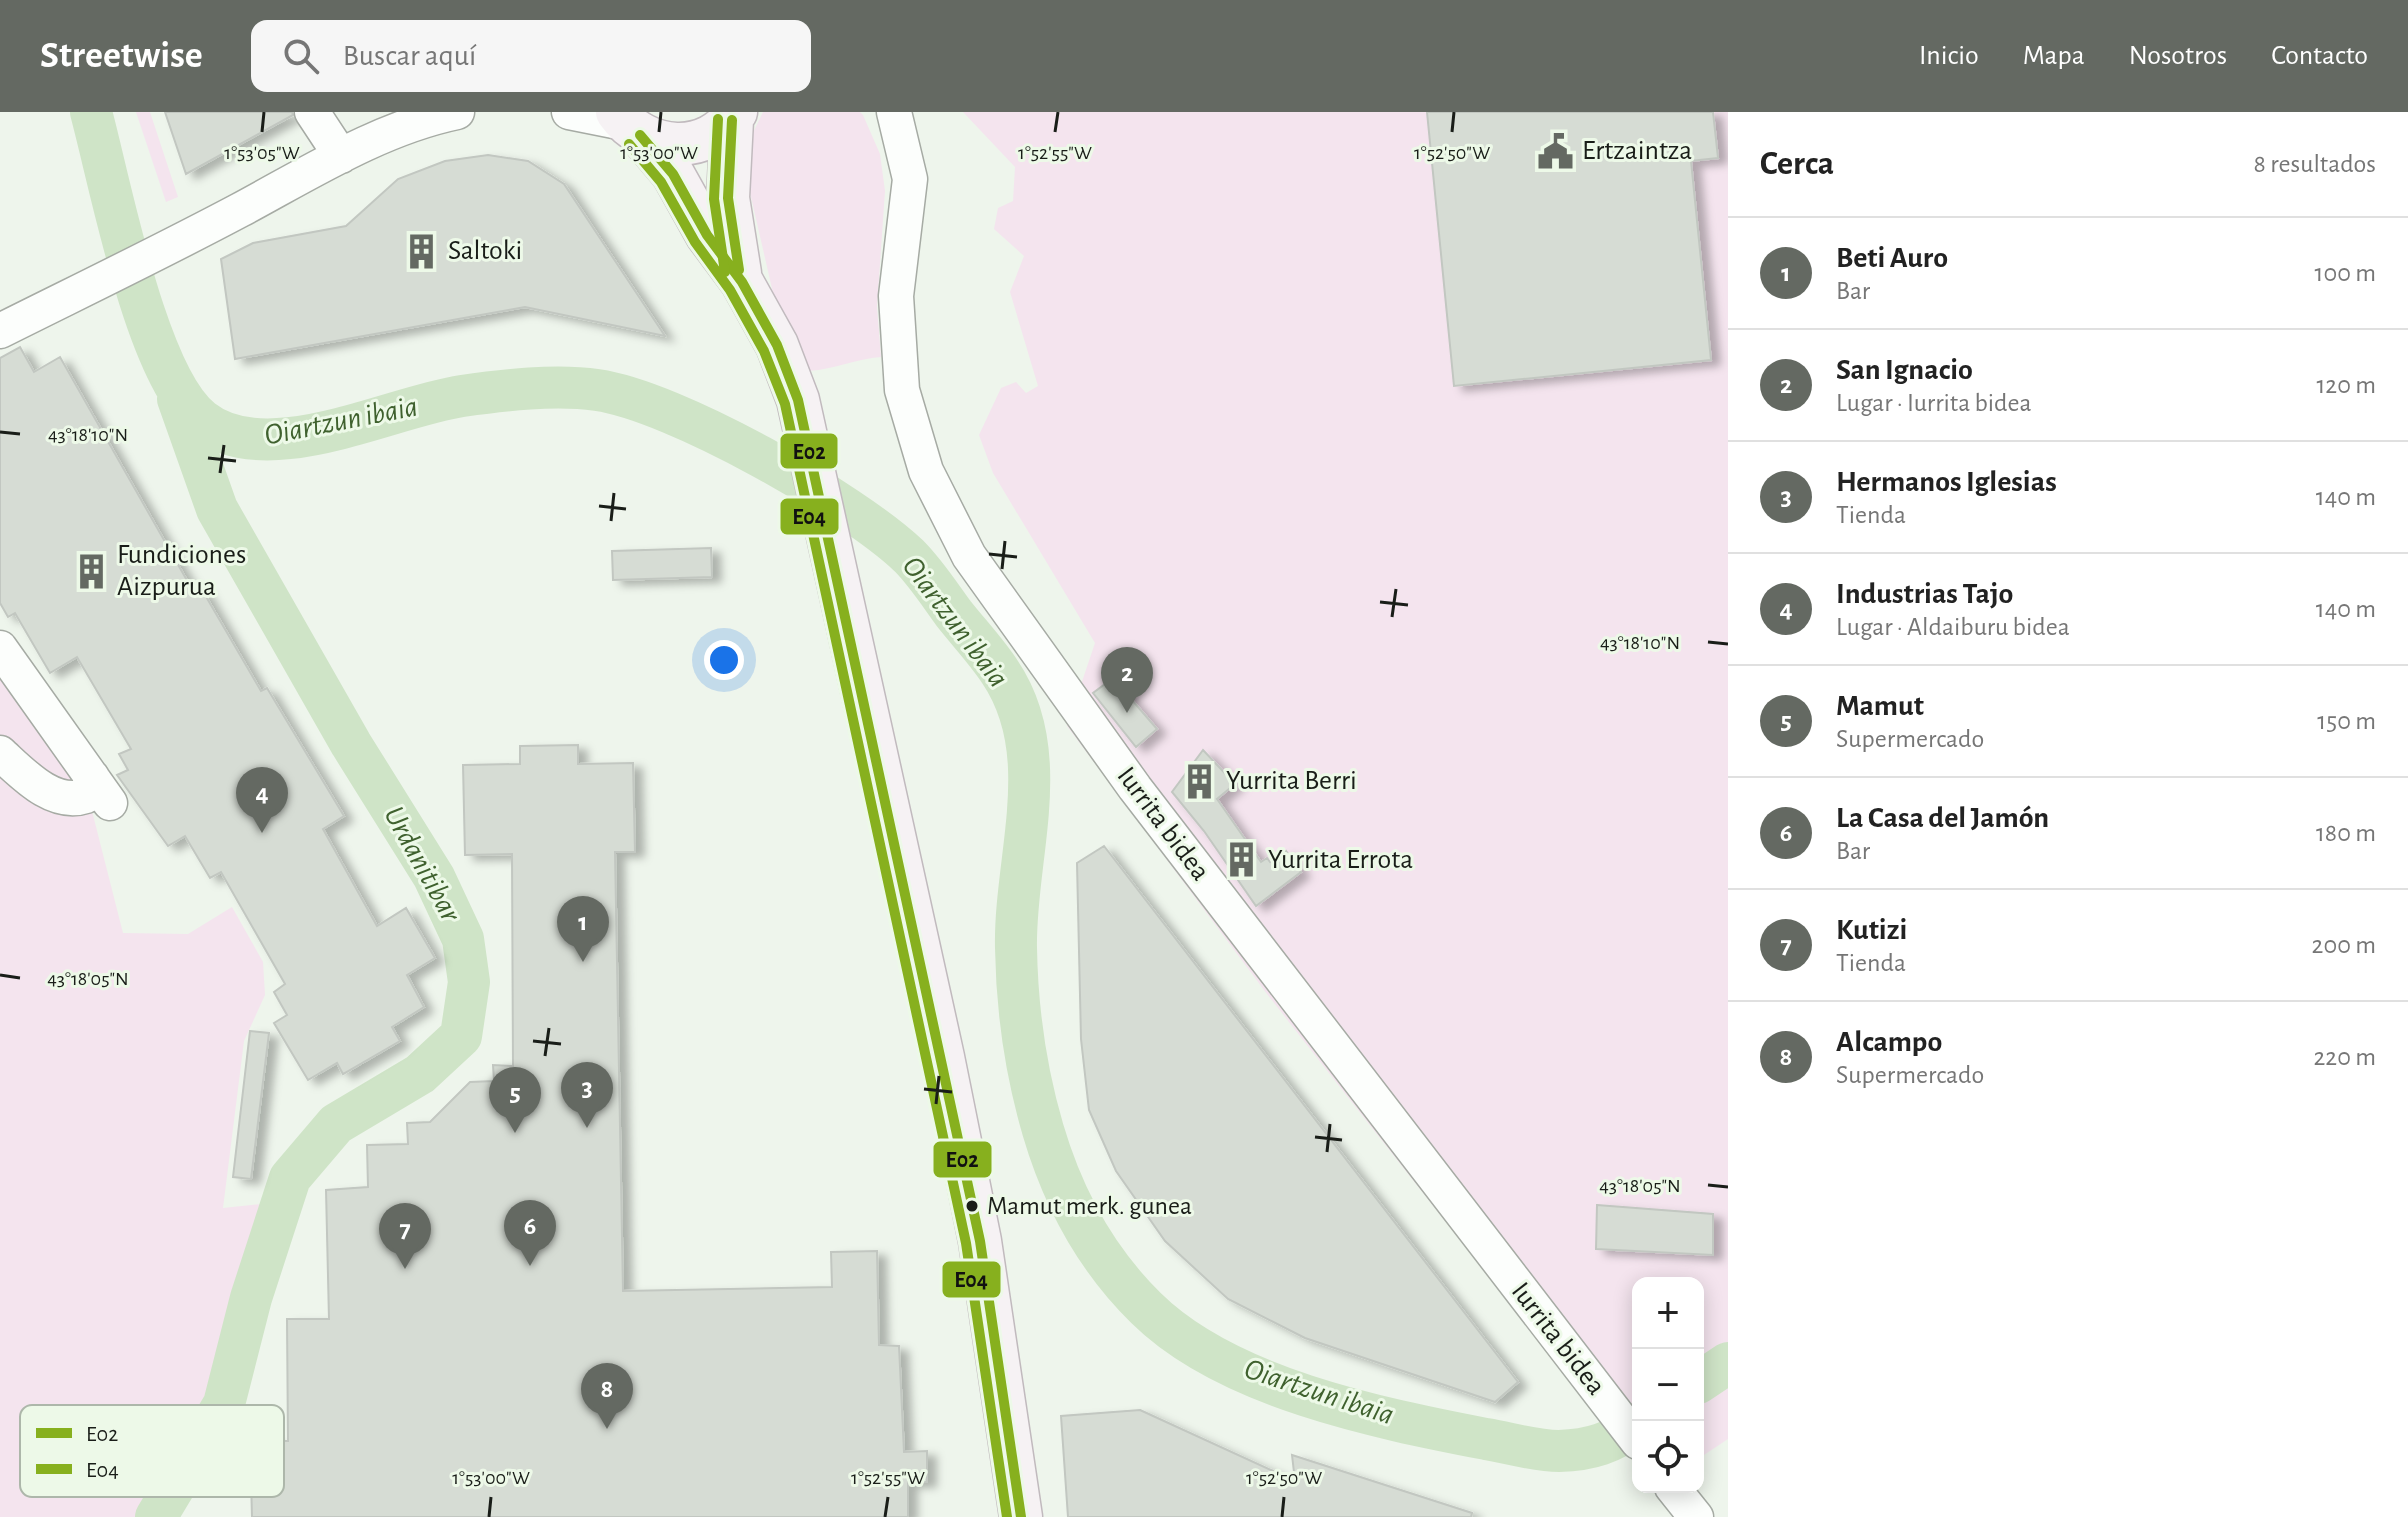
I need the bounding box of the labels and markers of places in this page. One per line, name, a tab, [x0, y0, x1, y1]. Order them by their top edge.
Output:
public building icon: Ertzaintza	[1537, 132, 1575, 170]
place label: Ertzaintza	[1582, 137, 1692, 165]
building icon: Saltoki	[403, 232, 441, 270]
place label: Saltoki	[448, 237, 522, 265]
place label: Fundiciones Aizpurua	[117, 541, 246, 601]
building icon: Fundiciones Aizpurua	[72, 552, 110, 590]
pin: 2	[1101, 647, 1153, 713]
building icon: Yurrita Berri	[1181, 762, 1219, 800]
pin: 4	[236, 767, 288, 833]
place label: Yurrita Berri	[1226, 767, 1357, 795]
building icon: Yurrita Errota	[1223, 841, 1261, 879]
place label: Yurrita Errota	[1268, 846, 1413, 874]
pin: 1	[557, 896, 609, 962]
pin: 3	[561, 1062, 613, 1128]
pin: 5	[489, 1067, 541, 1133]
place label: Mamut merk. gunea	[987, 1193, 1192, 1219]
marker: Mamut merk. gunea	[964, 1198, 980, 1214]
pin: 6	[504, 1200, 556, 1266]
pin: 7	[379, 1203, 431, 1269]
pin: 8	[581, 1363, 633, 1429]

